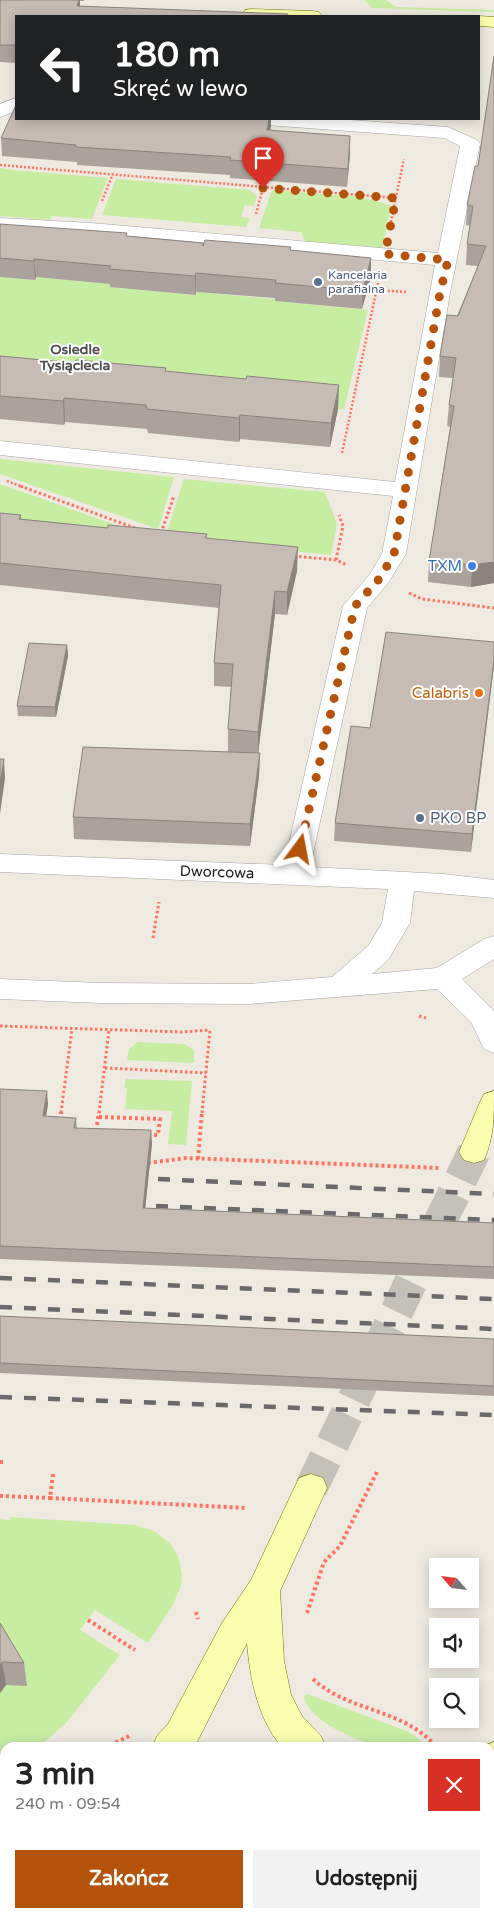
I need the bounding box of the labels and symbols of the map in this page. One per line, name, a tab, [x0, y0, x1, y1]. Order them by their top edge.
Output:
pin	[242, 137, 284, 188]
place label: Kancelaria parafialna	[328, 268, 387, 296]
marker: Kancelaria parafialna	[312, 276, 324, 288]
district label: Osiedle Tysiąclecia	[39, 341, 110, 374]
place label: TXM	[428, 557, 462, 575]
marker: TXM	[466, 560, 478, 572]
place label: Calabris	[412, 684, 469, 702]
marker: Calabris	[473, 687, 485, 699]
place label: PKO BP	[430, 809, 486, 827]
marker: PKO BP	[414, 812, 426, 824]
position arrow	[273, 822, 325, 874]
street label: Dworcowa	[179, 862, 255, 882]
north arrow	[429, 1558, 479, 1608]

